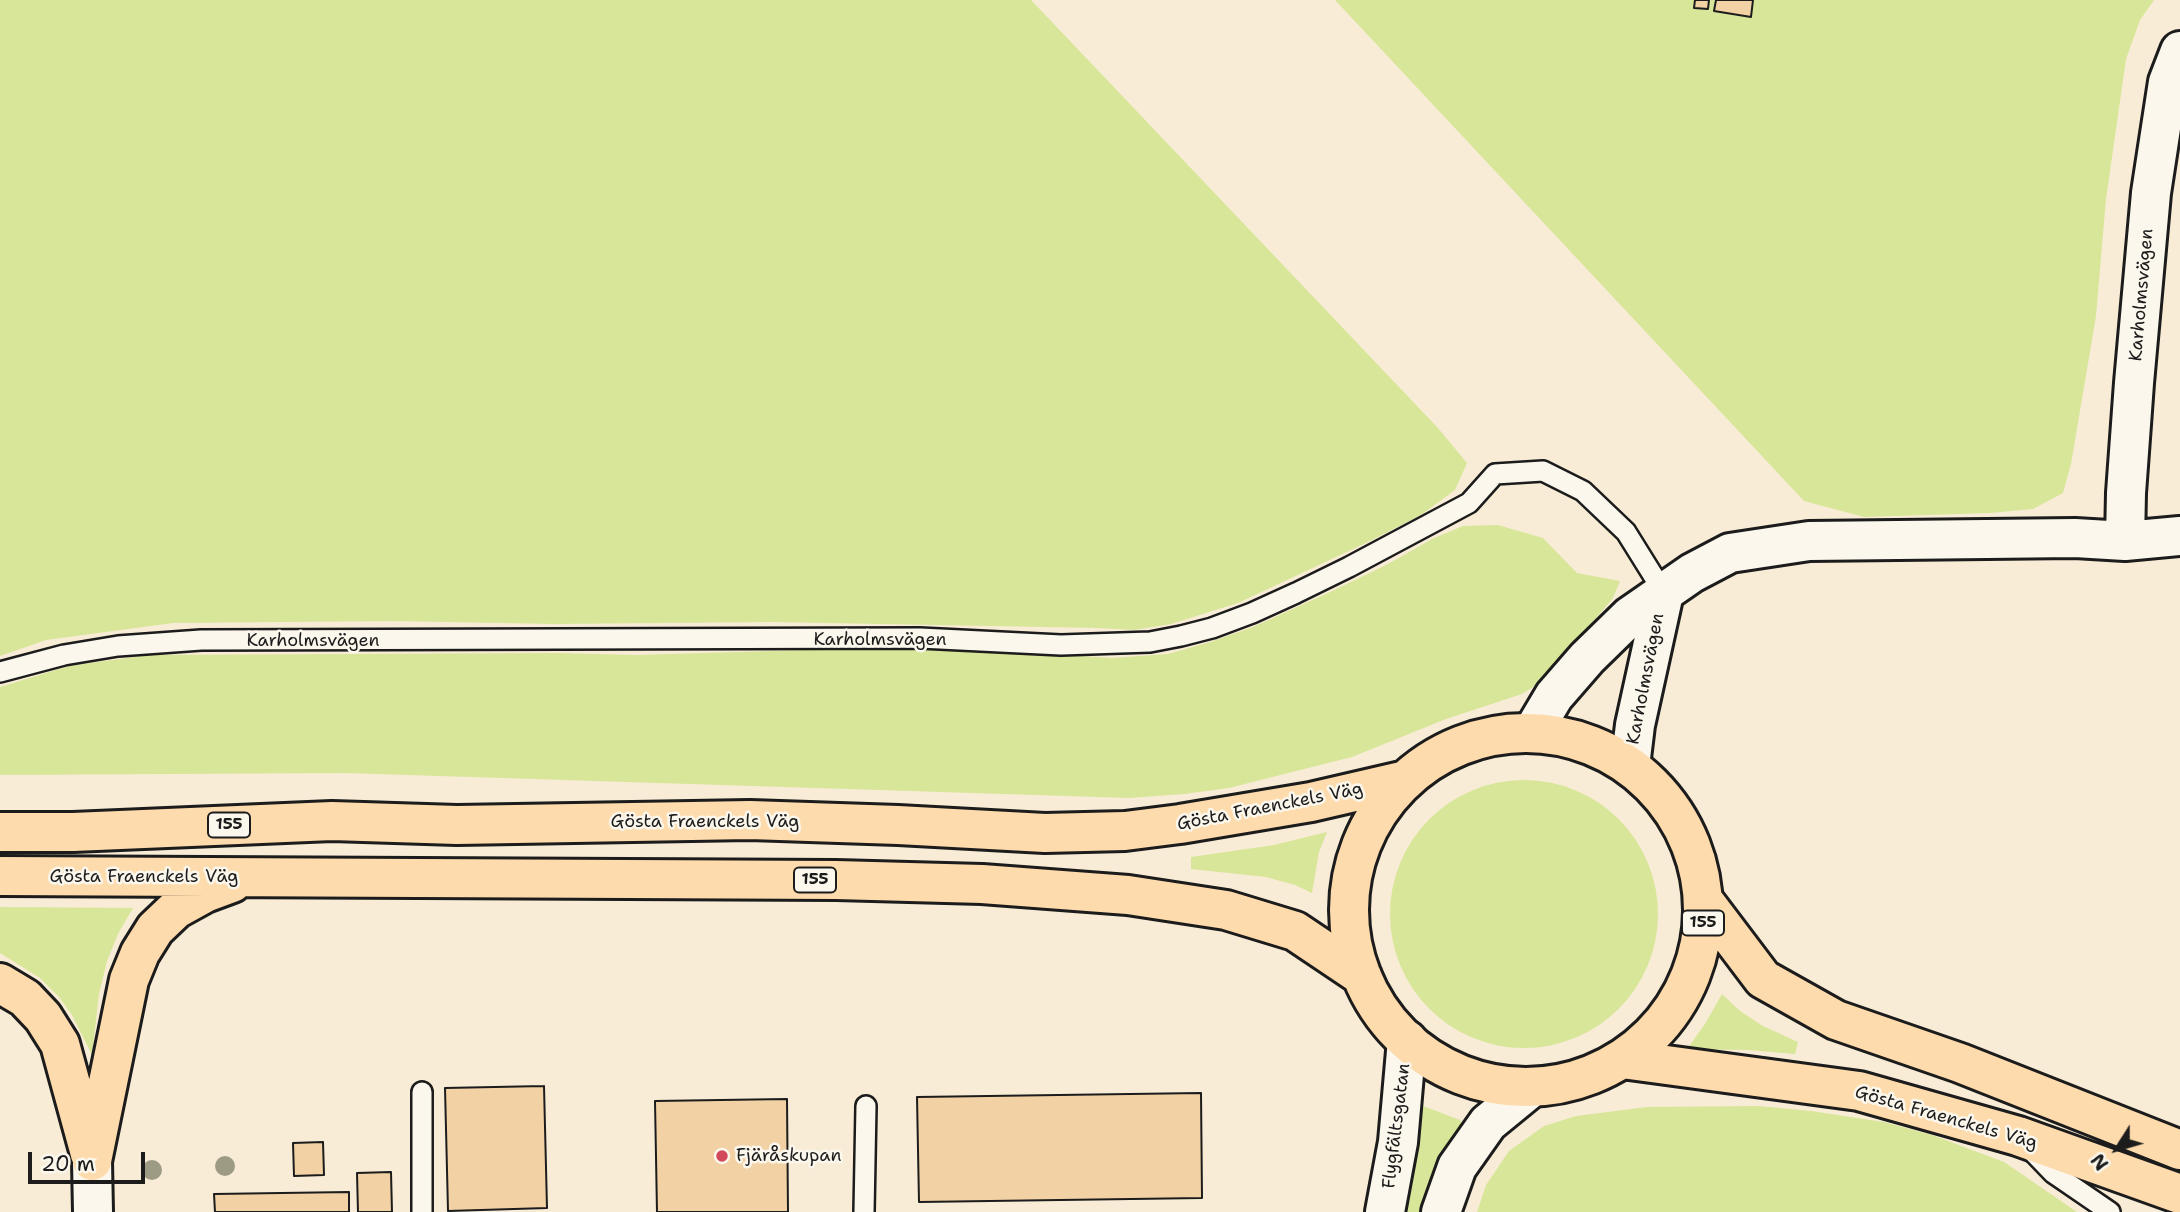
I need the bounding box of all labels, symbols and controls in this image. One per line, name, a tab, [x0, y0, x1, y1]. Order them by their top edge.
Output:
street label: Karholmsvägen	[2125, 228, 2159, 362]
street label: Karholmsvägen	[1623, 612, 1669, 746]
street label: Karholmsvägen	[813, 629, 947, 651]
street label: Karholmsvägen	[246, 630, 380, 652]
street label: Gösta Fraenckels Väg	[1175, 778, 1365, 836]
street label: Gösta Fraenckels Väg	[611, 811, 799, 833]
road number: 155	[208, 812, 250, 838]
street label: Gösta Fraenckels Väg	[50, 866, 238, 888]
road number: 155	[794, 867, 836, 892]
road number: 155	[1682, 911, 1724, 936]
street label: Flygfältsgatan	[1379, 1062, 1415, 1190]
street label: Gösta Fraenckels Väg	[1852, 1082, 2040, 1154]
north arrow	[2082, 1114, 2152, 1184]
scale bar	[32, 1138, 149, 1182]
place label: Fjäråskupan	[736, 1145, 842, 1167]
marker: Fjäråskupan	[714, 1148, 730, 1164]
text: N	[2085, 1148, 2114, 1175]
text: 20 m	[41, 1150, 95, 1178]

